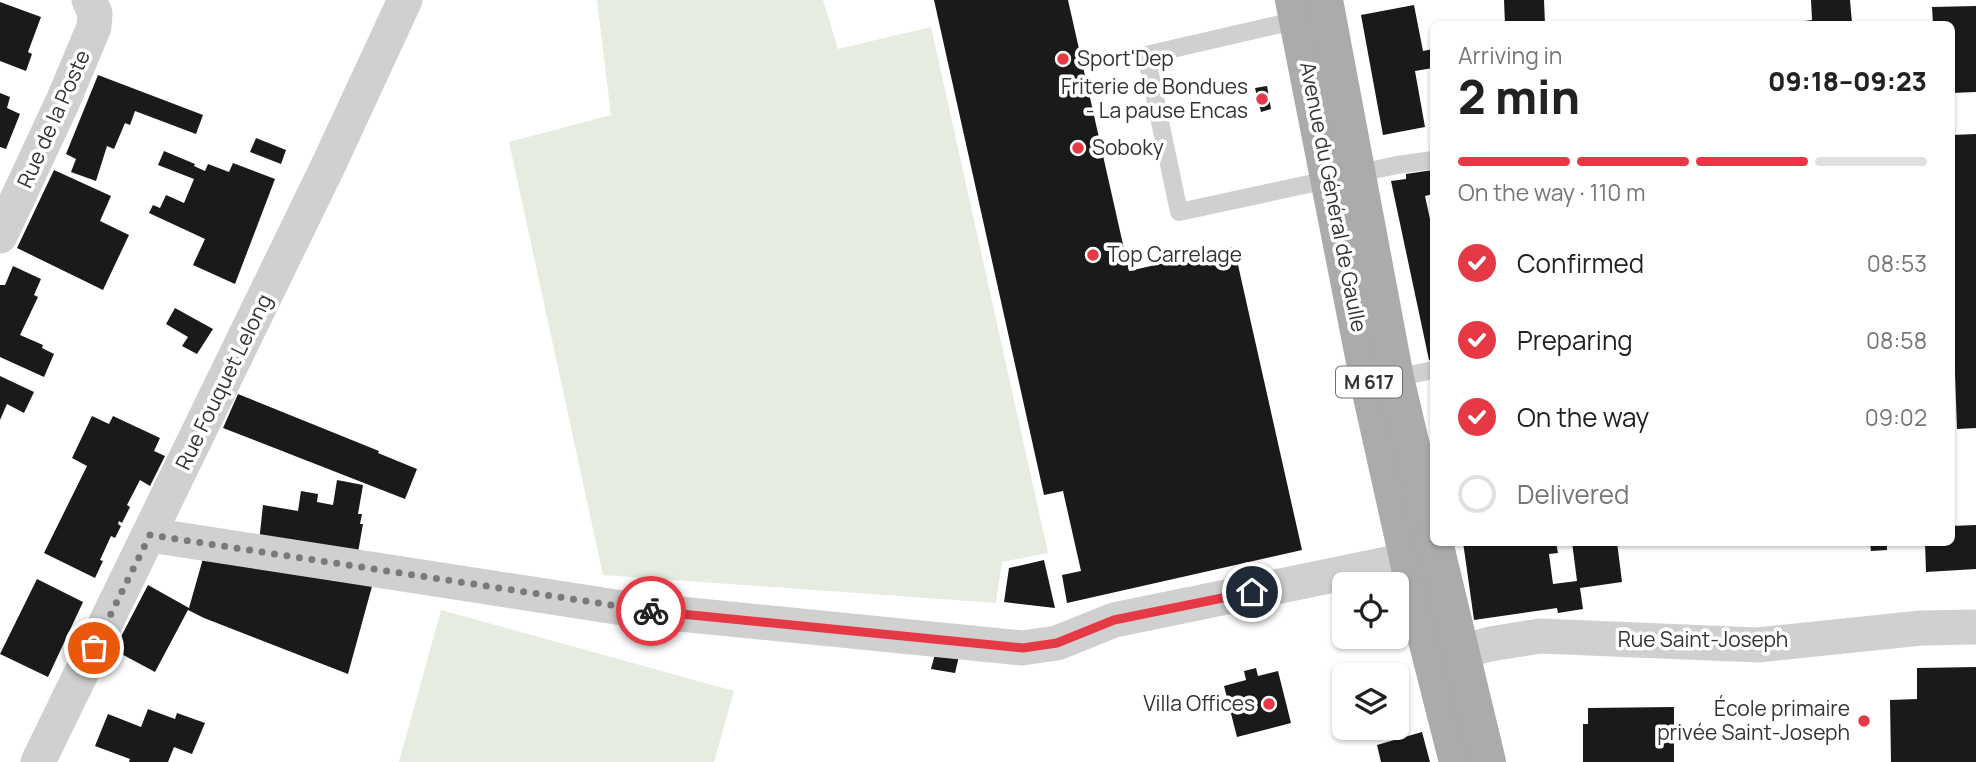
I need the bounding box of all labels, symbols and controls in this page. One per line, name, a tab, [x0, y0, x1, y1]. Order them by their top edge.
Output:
text: Arriving in	[1458, 39, 1563, 71]
place label: Sport'Dep	[1077, 44, 1174, 72]
street label: Rue de la Poste	[10, 45, 96, 192]
marker: Sport'Dep	[1055, 51, 1071, 67]
street label: Avenue du Général de Gaulle	[1294, 59, 1374, 334]
text: 09:18–09:23	[1768, 63, 1927, 99]
text: 2 min	[1458, 65, 1580, 128]
place label: Friterie de Bondues - La pause Encas	[1061, 72, 1248, 124]
marker: Friterie de Bondues - La pause Encas	[1254, 91, 1270, 107]
place label: Soboky	[1092, 133, 1164, 161]
marker: Soboky	[1070, 140, 1086, 156]
text: On the way · 110 m	[1458, 176, 1645, 208]
place label: Top Carrelage	[1107, 240, 1242, 268]
icon: check	[1458, 244, 1496, 282]
text: Confirmed	[1517, 245, 1644, 281]
marker: Top Carrelage	[1085, 247, 1101, 263]
text: 08:53	[1867, 247, 1927, 279]
street label: Rue Fouquet Lelong	[168, 289, 278, 474]
icon: check	[1458, 321, 1496, 359]
text: Preparing	[1517, 322, 1633, 358]
text: 08:58	[1866, 324, 1927, 356]
road number: M 617	[1336, 366, 1402, 398]
icon: check	[1458, 398, 1496, 436]
text: On the way	[1517, 399, 1649, 435]
text: 09:02	[1865, 401, 1927, 433]
text: Delivered	[1517, 476, 1629, 512]
pin	[1222, 562, 1282, 622]
map controls	[1332, 572, 1409, 740]
button: locate	[1332, 572, 1409, 649]
icon: home	[1233, 573, 1271, 611]
courier	[616, 576, 686, 646]
icon: bike	[632, 592, 670, 630]
pin	[64, 618, 124, 678]
street label: Rue Saint-Joseph	[1618, 625, 1788, 653]
icon: bag	[75, 629, 113, 667]
button: layers	[1332, 663, 1409, 740]
place label: Villa Offices	[1143, 689, 1255, 717]
place label: École primaire privée Saint-Joseph	[1657, 694, 1850, 746]
marker: Villa Offices	[1261, 696, 1277, 712]
marker: École primaire privée Saint-Joseph	[1856, 713, 1872, 729]

